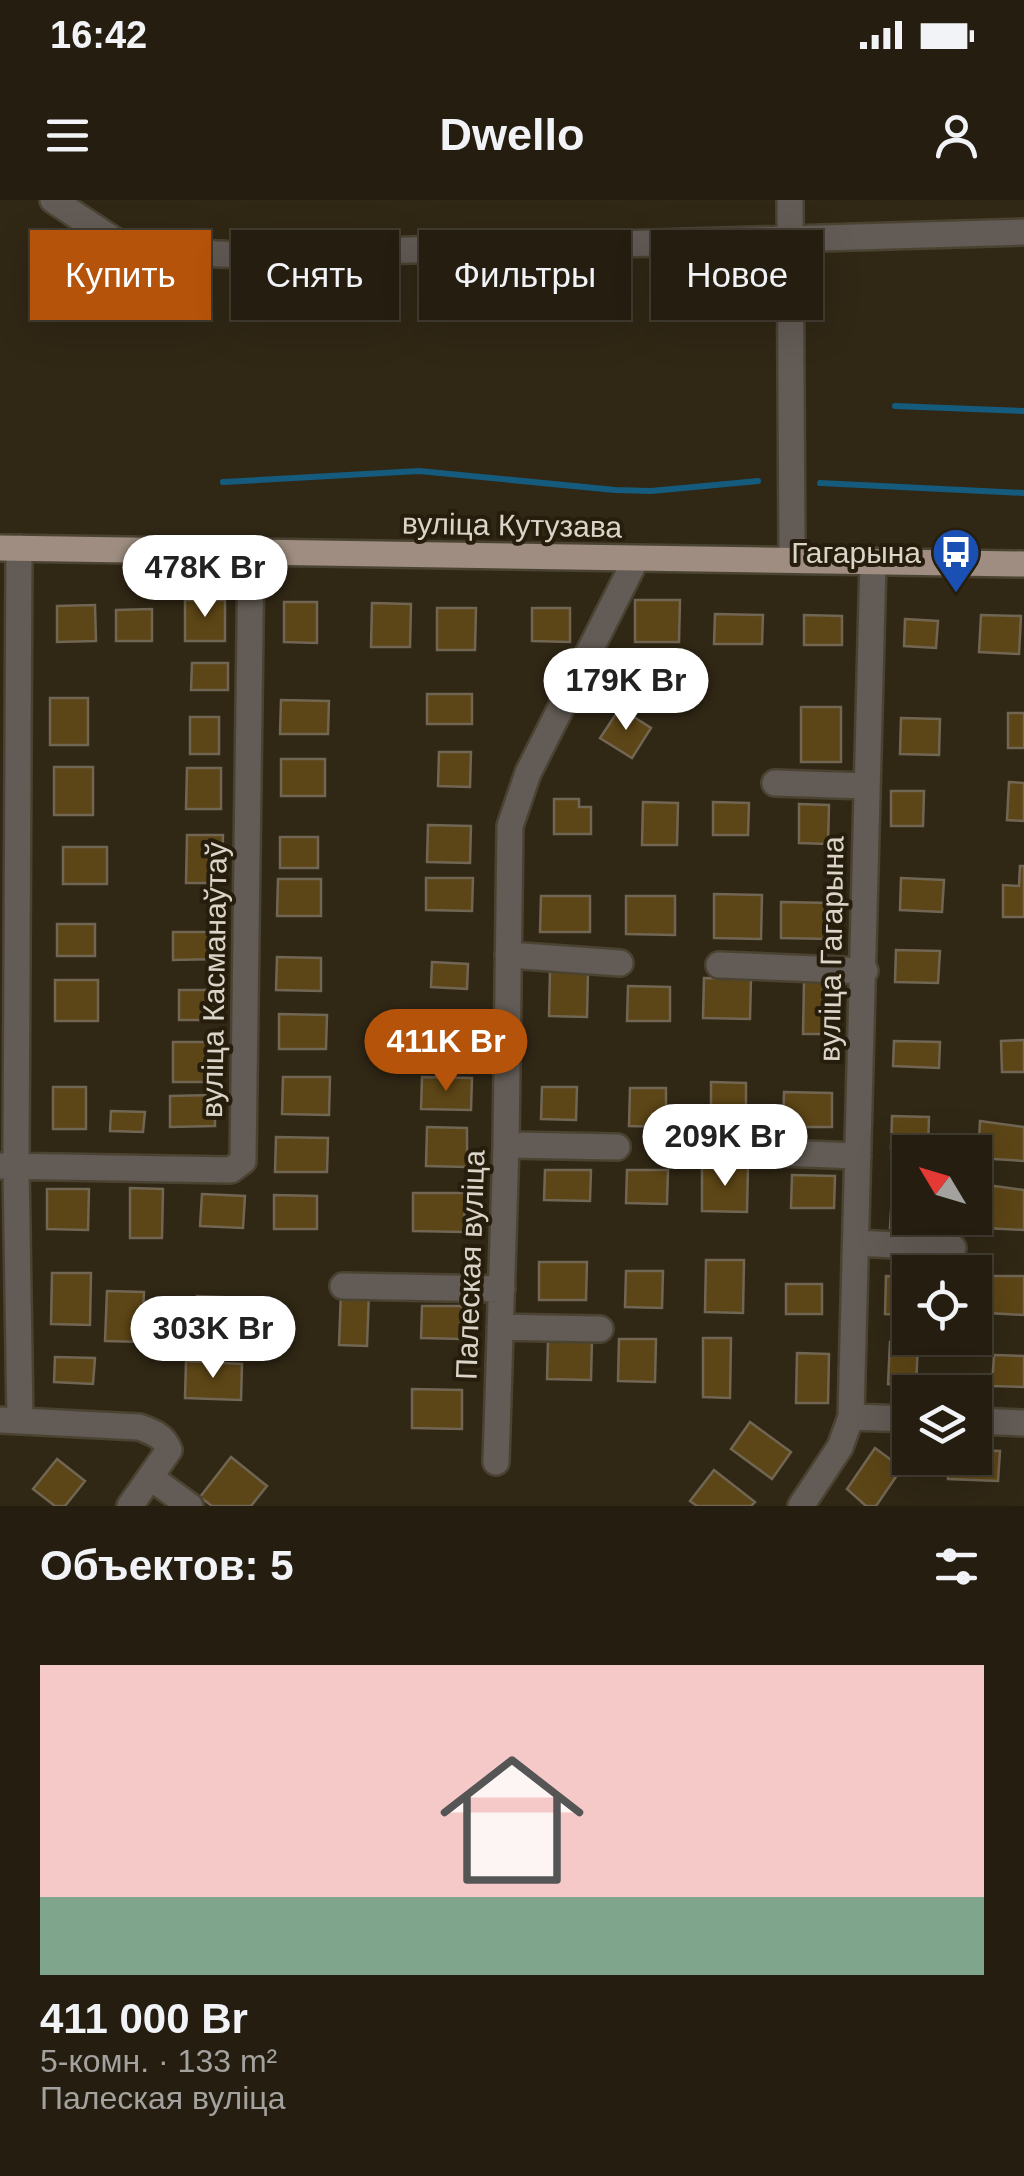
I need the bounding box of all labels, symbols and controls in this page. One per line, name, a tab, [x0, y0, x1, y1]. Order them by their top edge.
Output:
text: 16:42	[50, 14, 147, 56]
icon: menu	[40, 108, 95, 163]
icon: person	[929, 108, 984, 163]
text: Dwello	[439, 109, 585, 160]
chip: Купить	[30, 230, 211, 320]
chip: Снять	[231, 230, 399, 320]
chip: Фильтры	[419, 230, 631, 320]
chip: Новое	[651, 230, 823, 320]
street label: вуліца Кутузава	[402, 507, 623, 543]
bus stop icon: Гагарына	[930, 526, 982, 594]
pin: 478K Br	[113, 535, 297, 620]
place label: Гагарына	[791, 536, 921, 569]
text: 478K Br	[145, 549, 265, 585]
pin: 179K Br	[534, 648, 718, 733]
text: 179K Br	[566, 662, 686, 698]
street label: вуліца Гагарына	[813, 836, 849, 1062]
street label: вуліца Касманаўтаў	[195, 842, 233, 1118]
pin: 411K Br	[354, 1009, 538, 1094]
text: 411K Br	[386, 1023, 506, 1059]
pin: 209K Br	[633, 1104, 817, 1189]
text: 209K Br	[665, 1118, 785, 1154]
north arrow	[892, 1135, 992, 1235]
map controls	[892, 1135, 992, 1475]
street label: Палеская вуліца	[449, 1149, 491, 1381]
button: locate	[892, 1255, 992, 1355]
pin: 303K Br	[121, 1296, 305, 1381]
text: 303K Br	[153, 1310, 273, 1346]
button: layers	[892, 1375, 992, 1475]
icon: filters	[929, 1539, 984, 1594]
text: Объектов: 5	[40, 1542, 294, 1589]
icon: home	[422, 1730, 602, 1910]
text: 411 000 Br	[40, 1995, 248, 2042]
text: 5-комн. · 133 m²	[40, 2043, 277, 2079]
text: Палеская вуліца	[40, 2080, 285, 2116]

